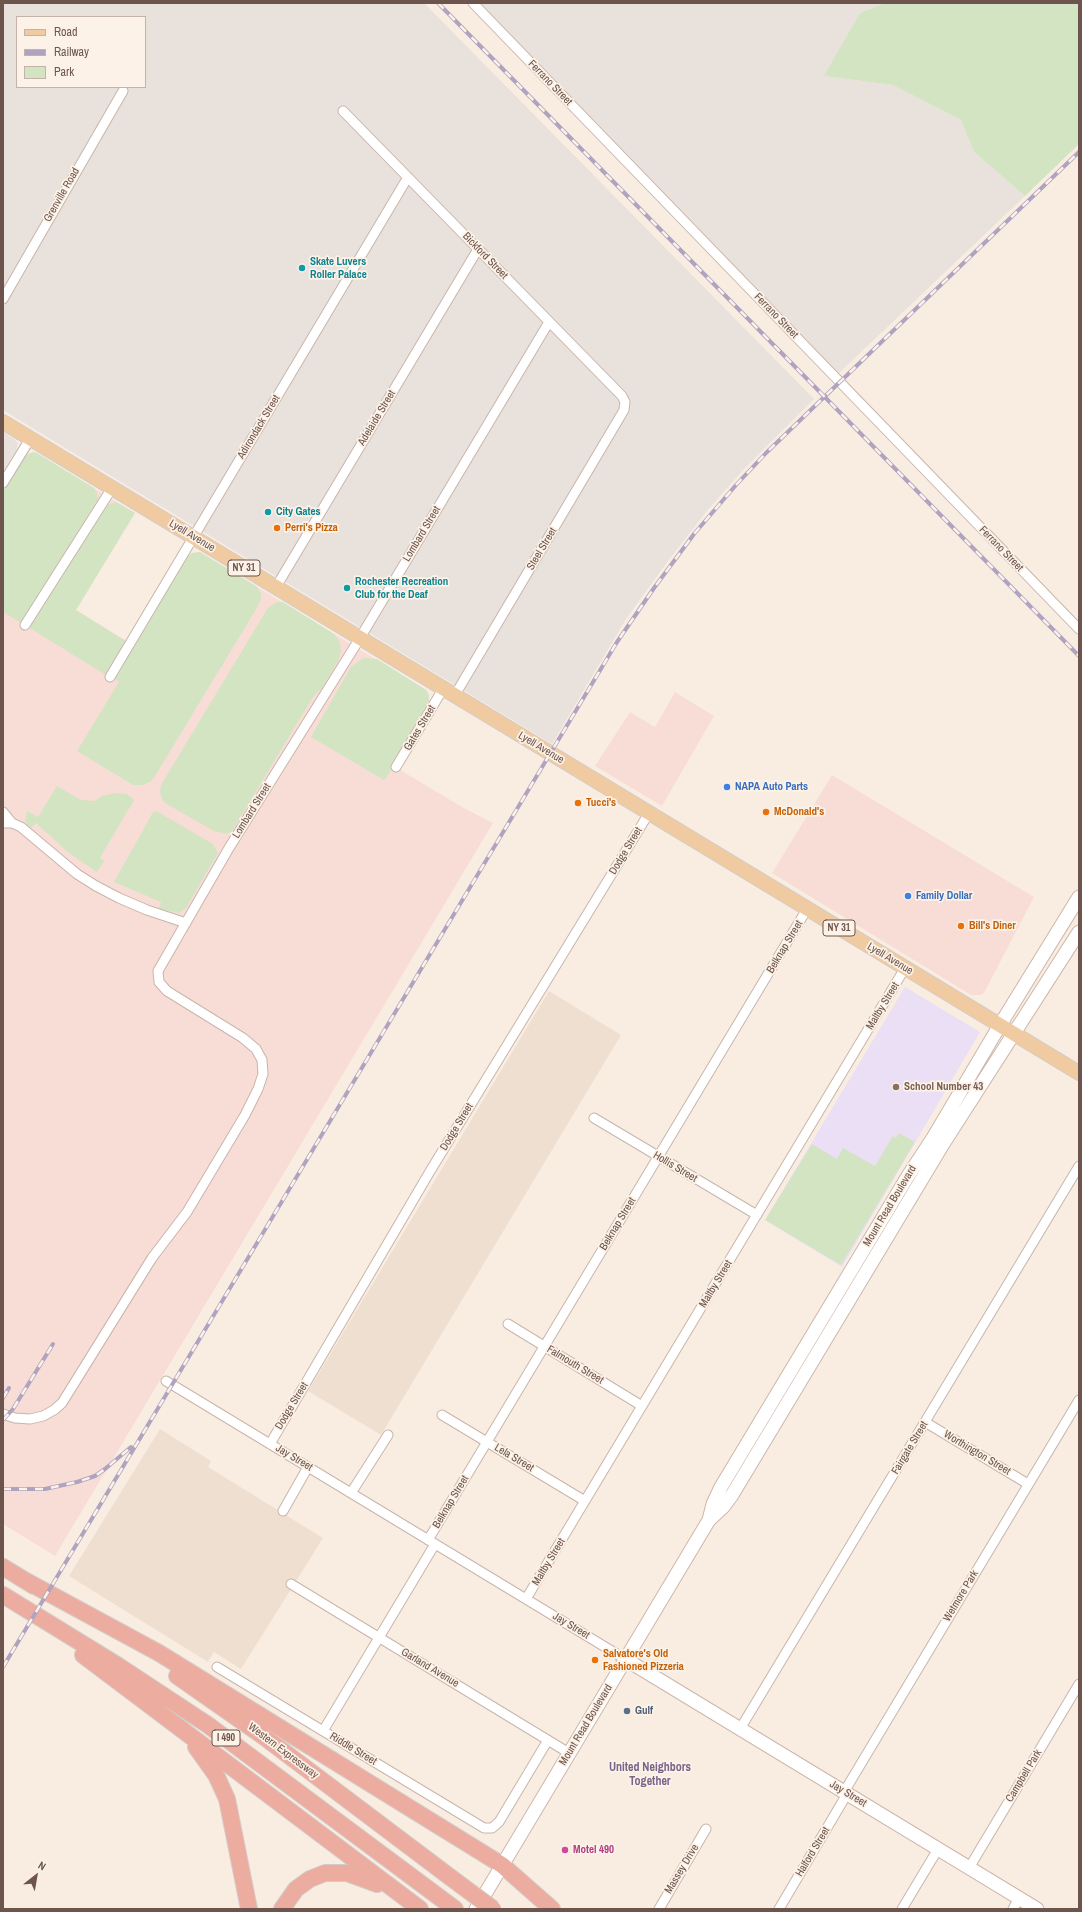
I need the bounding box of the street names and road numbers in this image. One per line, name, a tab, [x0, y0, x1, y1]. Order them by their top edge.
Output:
street label: Ferrano Street	[525, 58, 575, 108]
street label: Grenville Road	[41, 166, 83, 224]
street label: Bickford Street	[460, 230, 510, 282]
street label: Ferrano Street	[751, 291, 801, 341]
street label: Adelaide Street	[355, 388, 399, 448]
street label: Adirondack Street	[235, 393, 283, 461]
street label: Lombard Street	[400, 504, 444, 564]
street label: Lyell Avenue	[167, 517, 217, 555]
street label: Ferrano Street	[976, 524, 1026, 574]
street label: Steel Street	[524, 525, 560, 573]
road number: NY 31	[228, 560, 260, 576]
street label: Gates Street	[401, 703, 439, 753]
street label: Lyell Avenue	[516, 729, 566, 767]
street label: Lombard Street	[230, 781, 274, 841]
street label: Dodge Street	[607, 825, 645, 877]
street label: Belknap Street	[764, 918, 806, 976]
road number: NY 31	[823, 920, 855, 936]
street label: Lyell Avenue	[865, 940, 915, 978]
street label: Maltby Street	[864, 980, 902, 1032]
street label: Dodge Street	[438, 1101, 476, 1153]
street label: Hollis Street	[651, 1149, 699, 1185]
street label: Mount Read Boulevard	[861, 1163, 919, 1249]
street label: Belknap Street	[597, 1195, 639, 1253]
street label: Maltby Street	[697, 1258, 735, 1310]
street label: Falmouth Street	[544, 1343, 606, 1387]
street label: Dodge Street	[273, 1380, 311, 1432]
street label: Fairgate Street	[889, 1419, 931, 1477]
street label: Worthington Street	[941, 1428, 1013, 1478]
street label: Lela Street	[492, 1441, 536, 1475]
street label: Jay Street	[273, 1442, 315, 1474]
street label: Belknap Street	[430, 1473, 472, 1531]
street label: Maltby Street	[530, 1536, 568, 1588]
street label: Wetmore Park	[941, 1568, 981, 1624]
street label: Jay Street	[550, 1610, 592, 1642]
street label: Garland Avenue	[399, 1646, 461, 1690]
street label: Mount Read Boulevard	[557, 1682, 615, 1768]
street label: Western Expressway	[245, 1720, 321, 1782]
road number: I 490	[212, 1730, 240, 1746]
street label: Riddle Street	[327, 1730, 379, 1768]
street label: Campbell Park	[1003, 1747, 1045, 1805]
street label: Jay Street	[827, 1778, 869, 1810]
street label: Halford Street	[793, 1825, 833, 1879]
street label: Massey Drive	[662, 1842, 702, 1896]

